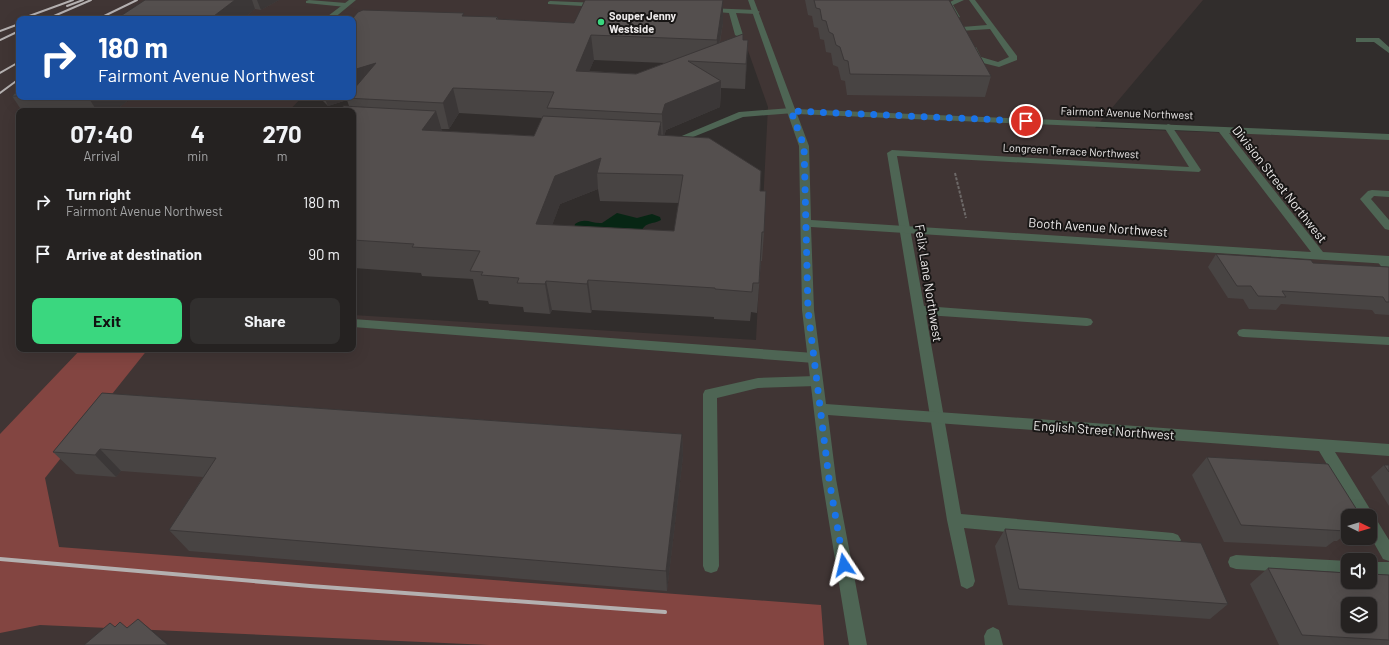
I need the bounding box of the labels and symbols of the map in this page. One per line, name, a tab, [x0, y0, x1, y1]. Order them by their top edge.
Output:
place label: Souper Jenny Westside	[609, 9, 677, 35]
marker: Souper Jenny Westside	[596, 17, 606, 27]
pin	[1009, 104, 1043, 138]
street label: Fairmont Avenue Northwest	[1060, 104, 1194, 121]
street label: Division Street Northwest	[1229, 122, 1331, 246]
street label: Longreen Terrace Northwest	[1002, 140, 1140, 161]
street label: Booth Avenue Northwest	[1028, 214, 1168, 240]
street label: Felix Lane Northwest	[912, 223, 946, 343]
street label: English Street Northwest	[1033, 417, 1175, 443]
north arrow	[1341, 509, 1377, 545]
position arrow	[823, 544, 865, 586]

